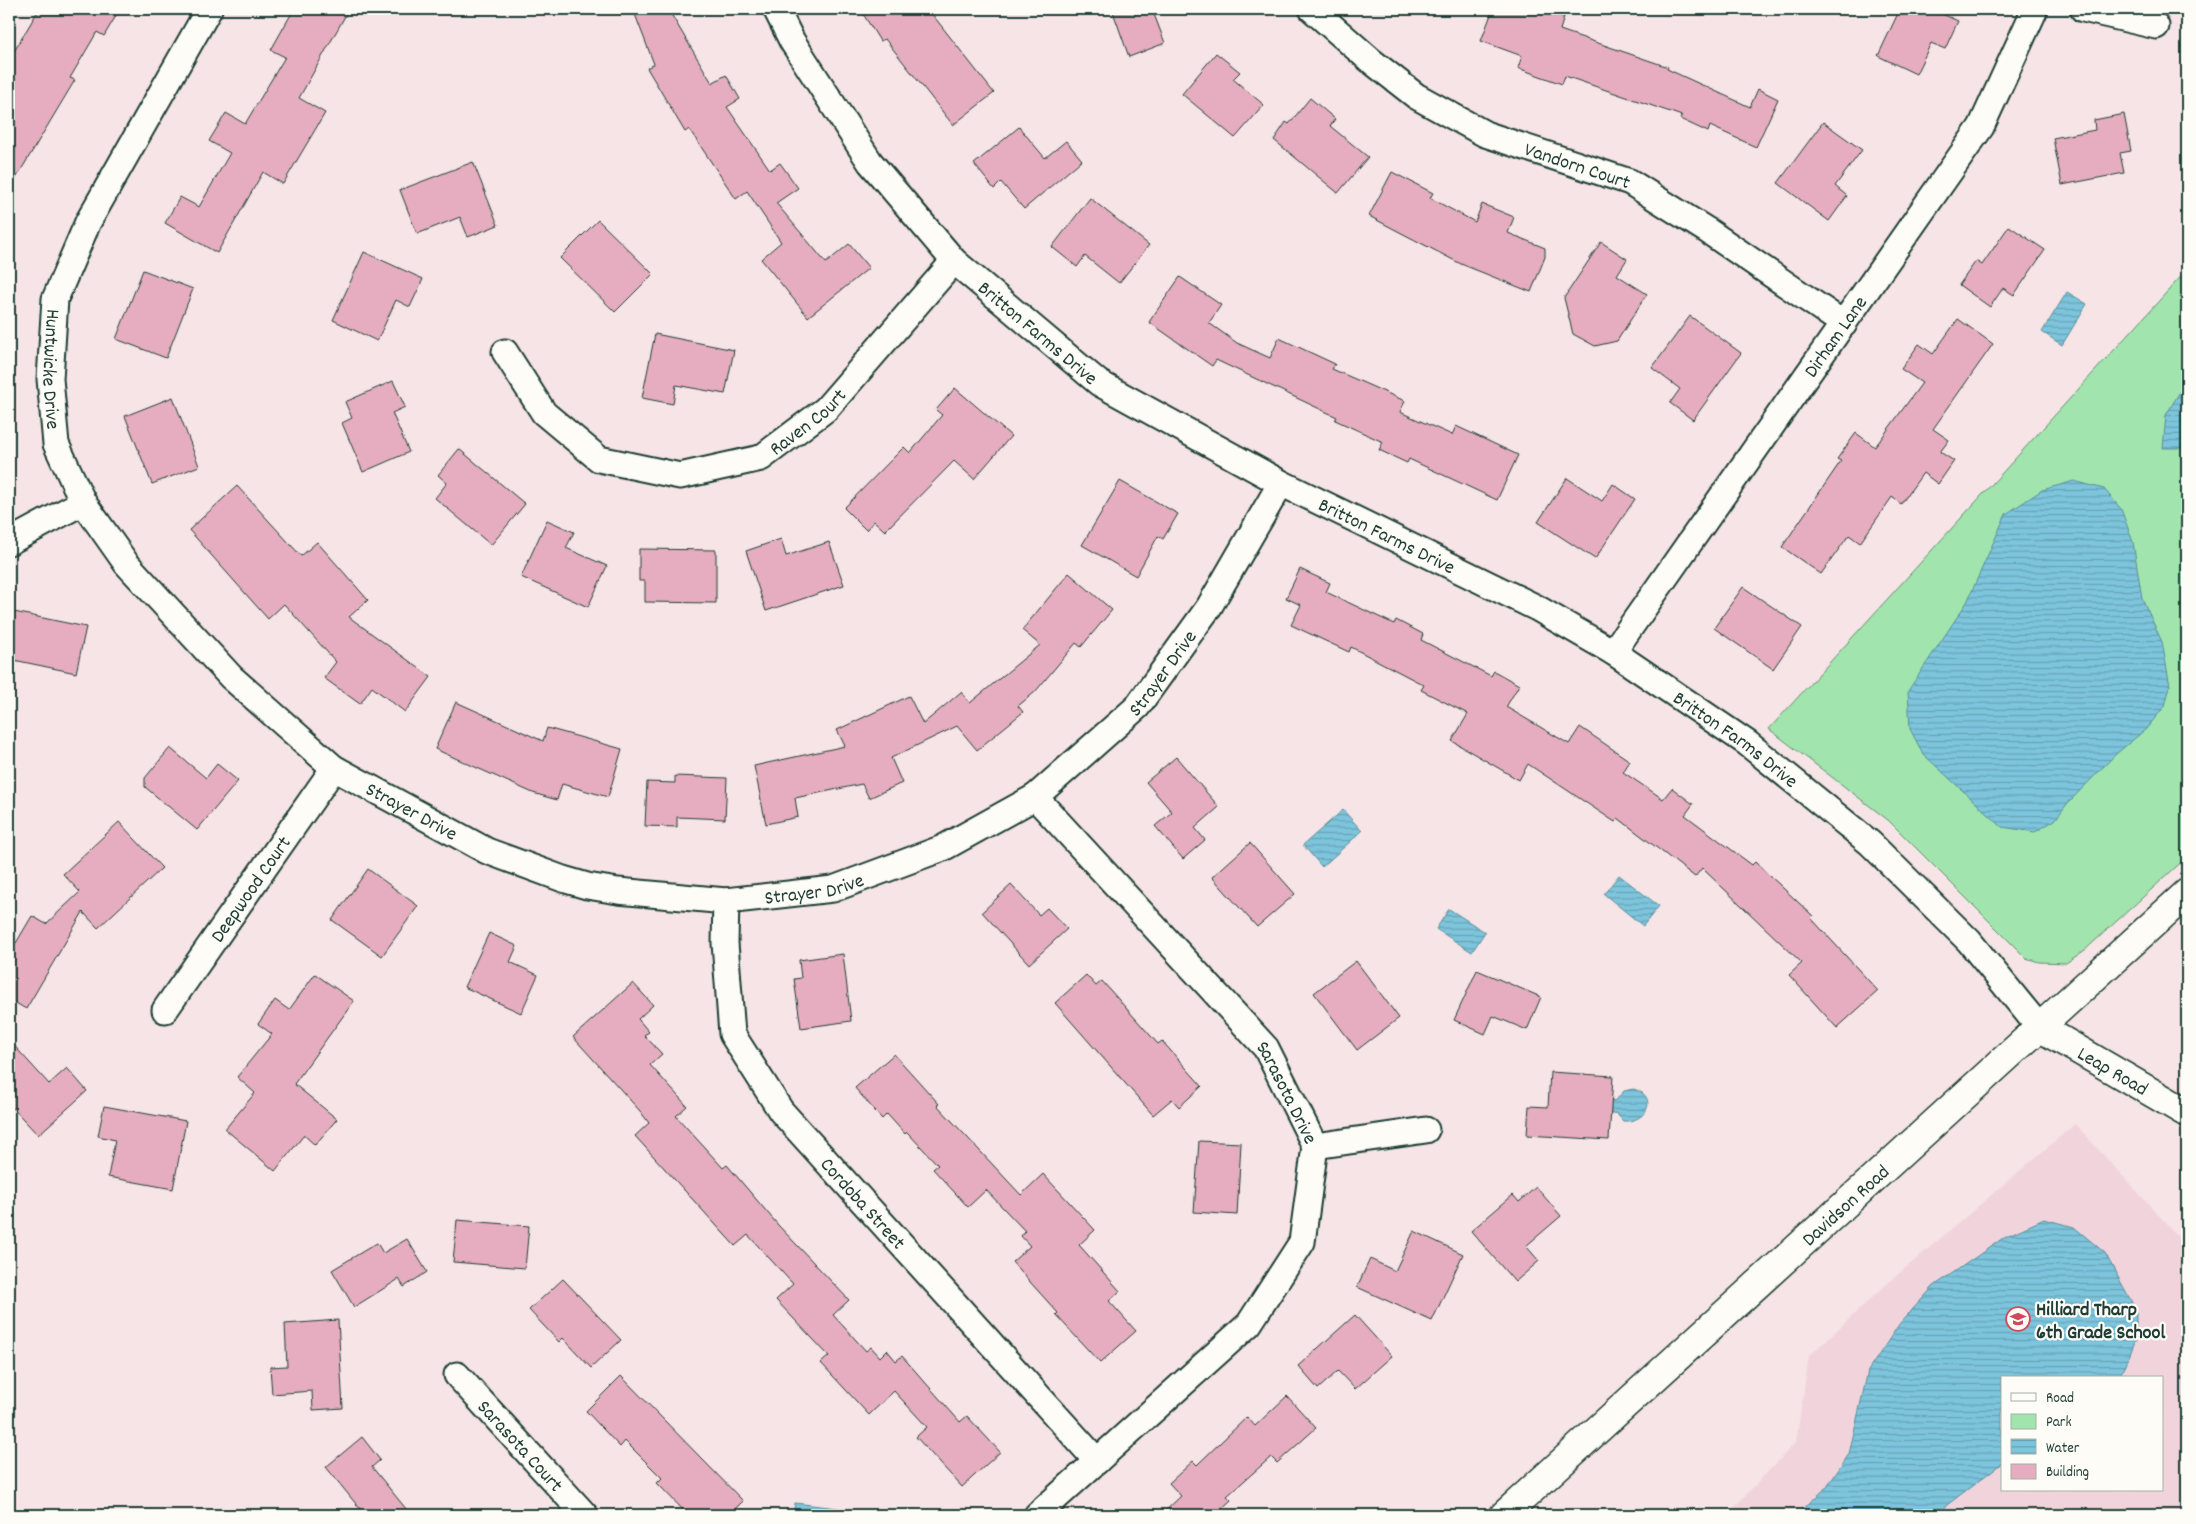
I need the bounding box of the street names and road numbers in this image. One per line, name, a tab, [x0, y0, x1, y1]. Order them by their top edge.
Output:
street label: Vandorn Court	[1520, 137, 1633, 198]
street label: Britton Farms Drive	[970, 276, 1103, 393]
street label: Dirham Lane	[1799, 291, 1876, 384]
street label: Huntwicke Drive	[33, 308, 66, 431]
street label: Raven Court	[765, 384, 855, 464]
street label: Britton Farms Drive	[1313, 492, 1459, 583]
street label: Strayer Drive	[1124, 625, 1205, 725]
street label: Britton Farms Drive	[1666, 686, 1803, 796]
street label: Strayer Drive	[360, 777, 462, 849]
street label: Deepwood Court	[205, 831, 299, 949]
street label: Strayer Drive	[763, 868, 869, 914]
street label: Sarasota Drive	[1249, 1035, 1323, 1150]
street label: Leap Road	[2071, 1041, 2152, 1104]
street label: Cordoba Street	[812, 1152, 911, 1257]
street label: Davidson Road	[1797, 1160, 1897, 1254]
street label: Sarasota Court	[469, 1395, 568, 1499]

